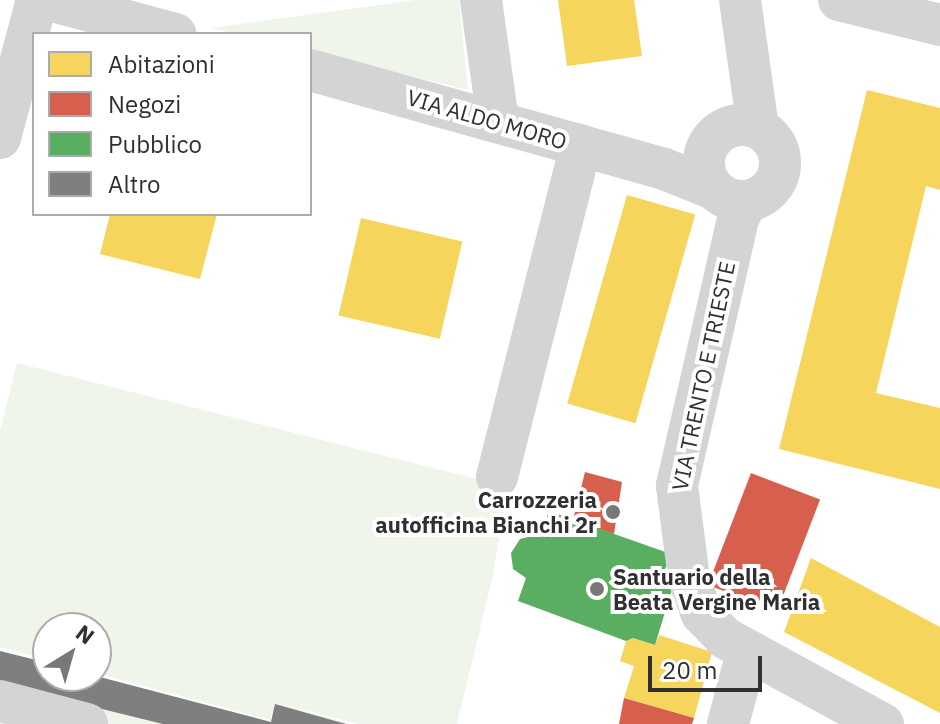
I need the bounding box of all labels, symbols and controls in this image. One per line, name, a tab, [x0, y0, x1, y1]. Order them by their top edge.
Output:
legend	[32, 32, 312, 216]
text: Abitazioni	[108, 48, 215, 80]
street label: VIA ALDO MORO	[404, 84, 570, 154]
text: Negozi	[108, 88, 181, 120]
text: Pubblico	[108, 128, 202, 160]
text: Altro	[108, 168, 160, 200]
street label: VIA TRENTO E TRIESTE	[666, 259, 740, 493]
place label: Carrozzeria autofficina Bianchi 2r	[375, 486, 597, 538]
marker: Carrozzeria autofficina Bianchi 2r	[604, 503, 622, 521]
place label: Santuario della Beata Vergine Maria	[613, 563, 820, 614]
marker: Santuario della Beata Vergine Maria	[588, 580, 606, 598]
north arrow	[32, 612, 112, 692]
text: N	[70, 618, 101, 650]
scale bar	[652, 640, 766, 690]
text: 20 m	[662, 654, 717, 686]

